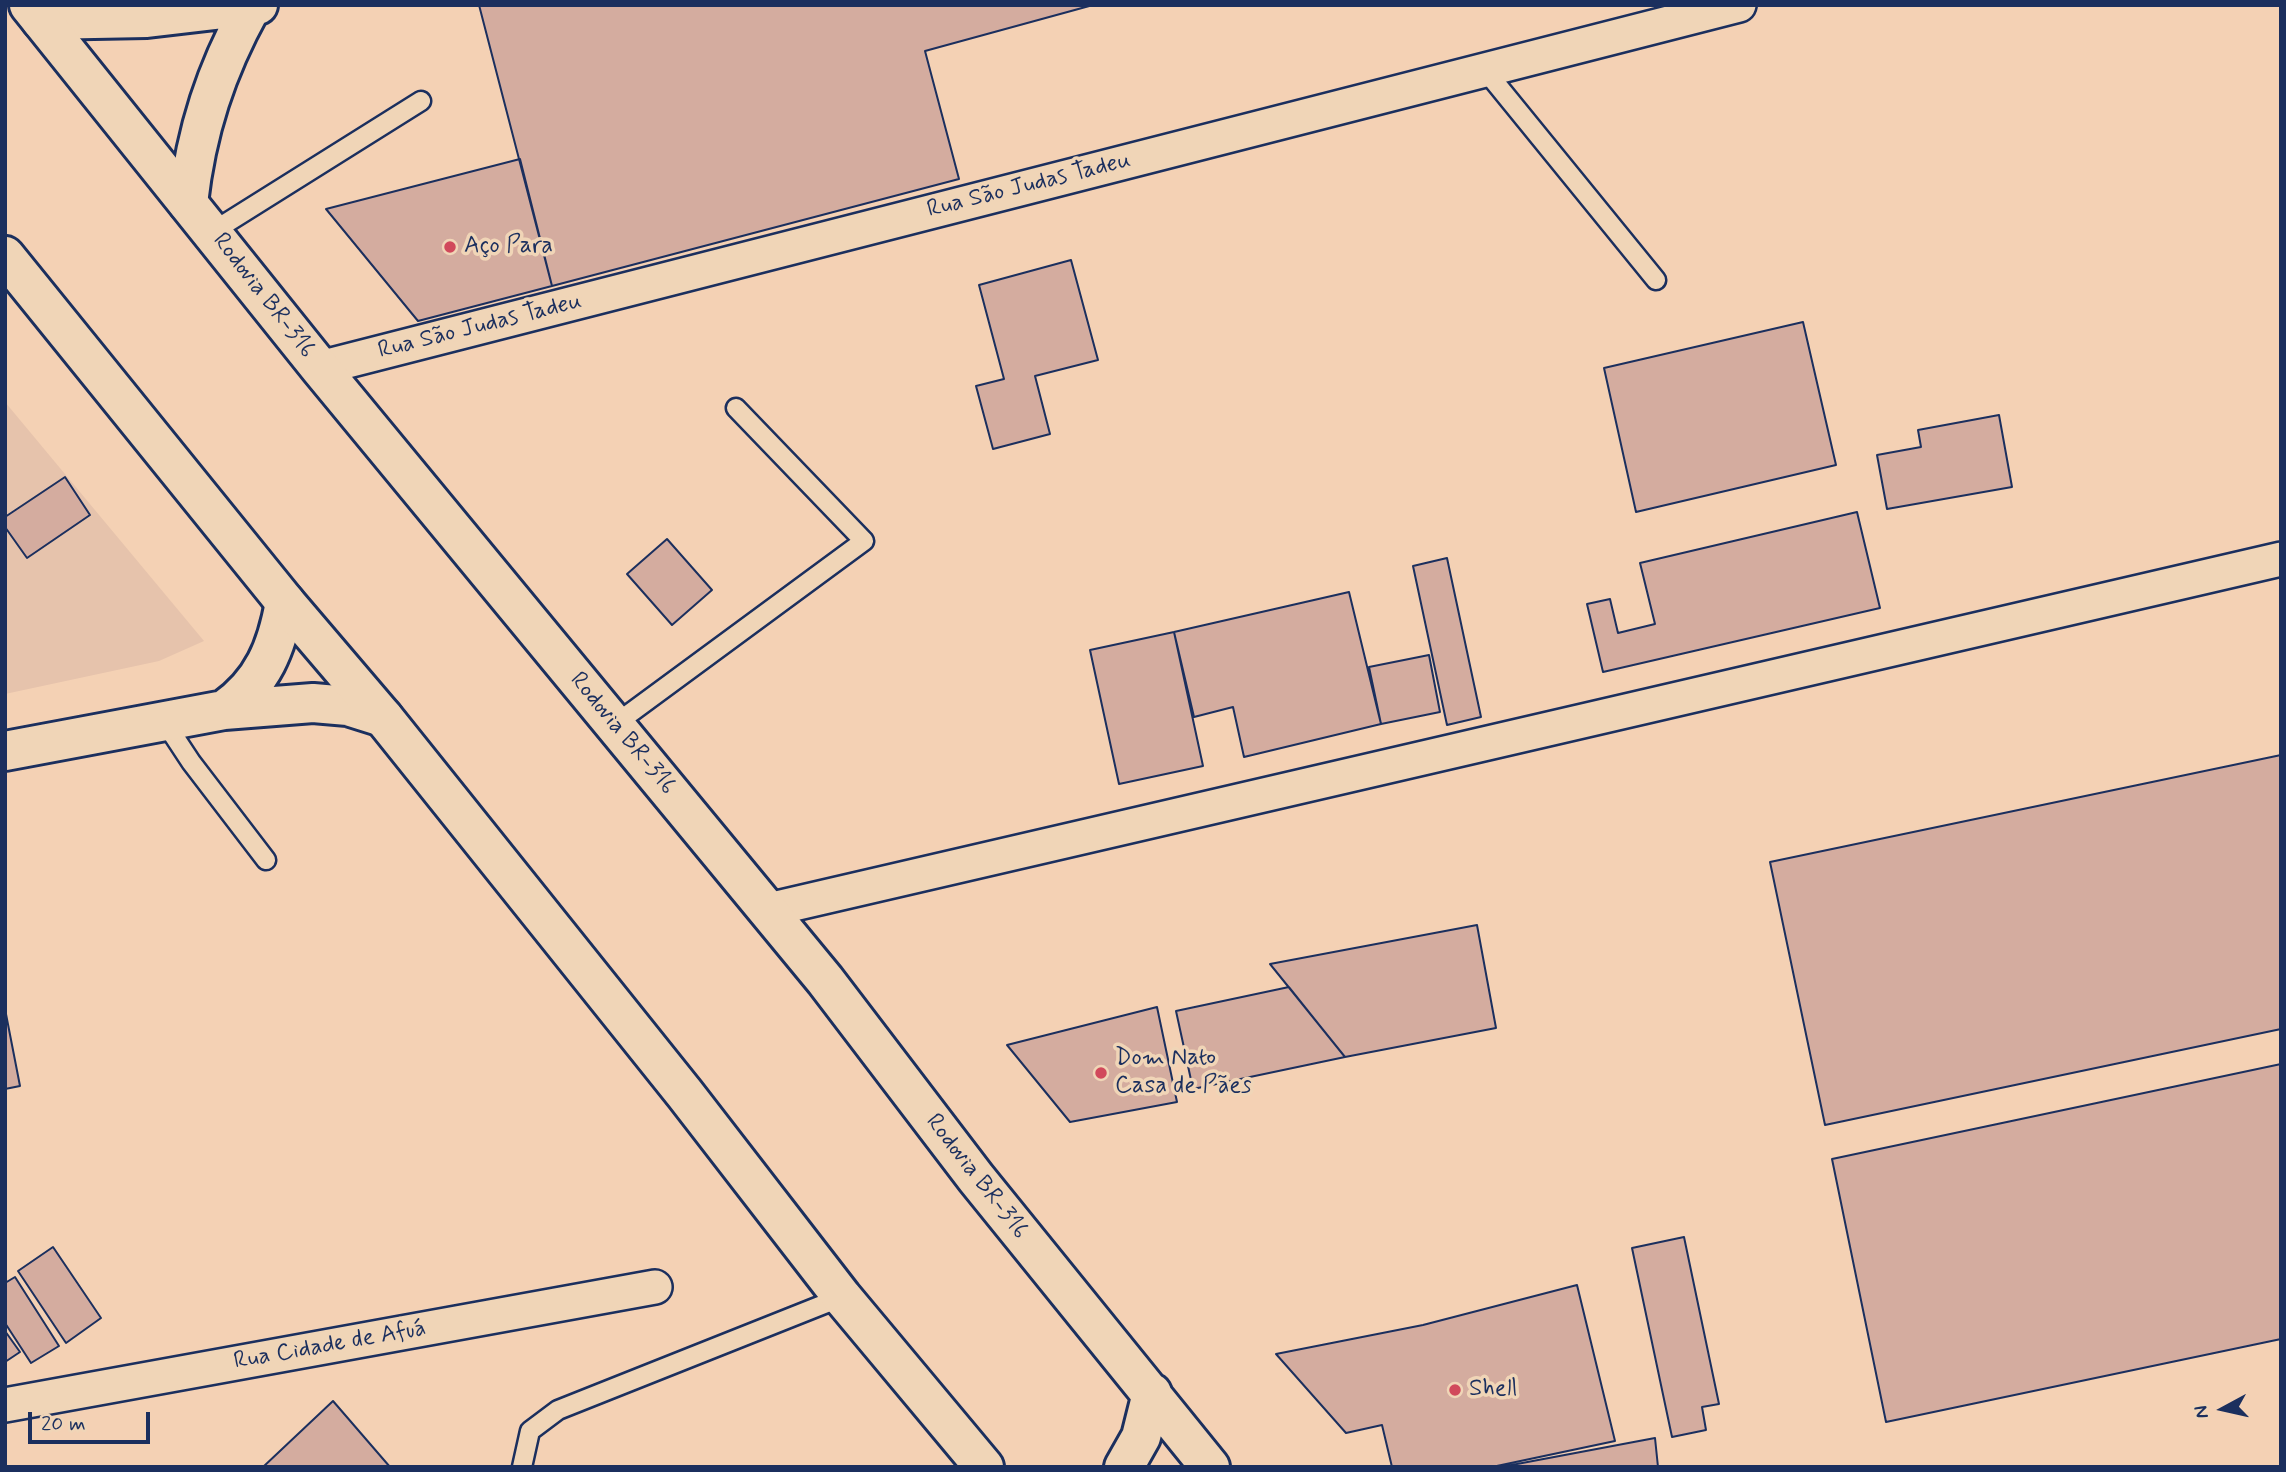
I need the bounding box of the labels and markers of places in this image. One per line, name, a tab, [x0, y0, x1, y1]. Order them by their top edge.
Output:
place label: Aço Para	[464, 233, 553, 261]
marker: Aço Para	[442, 239, 458, 255]
place label: Dom Nato Casa de Pães	[1115, 1045, 1252, 1101]
marker: Dom Nato Casa de Pães	[1093, 1065, 1109, 1081]
place label: Shell	[1469, 1376, 1517, 1404]
marker: Shell	[1447, 1382, 1463, 1398]

